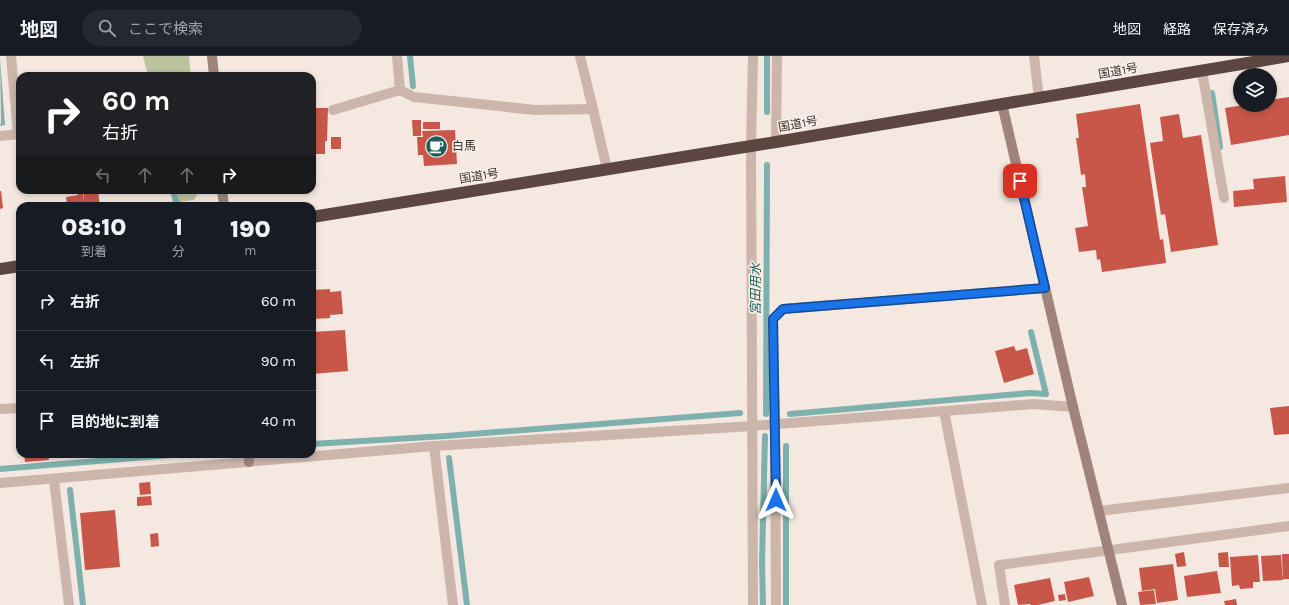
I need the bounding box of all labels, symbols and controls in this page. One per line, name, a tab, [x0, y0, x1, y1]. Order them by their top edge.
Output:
search box	[82, 10, 362, 46]
icon: search	[96, 17, 118, 39]
text: 地図	[20, 19, 58, 41]
text: ここで検索	[128, 20, 203, 38]
text: 地図	[1113, 21, 1141, 38]
text: 経路	[1163, 21, 1191, 38]
text: 保存済み	[1213, 21, 1269, 38]
street label: 国道1号	[1097, 61, 1139, 81]
map controls	[1233, 68, 1277, 112]
button: layers	[1233, 68, 1277, 112]
text: 60 m	[102, 84, 170, 117]
icon: right	[36, 88, 88, 140]
street label: 国道1号	[777, 114, 819, 134]
text: 右折	[102, 122, 138, 144]
cafe icon: 白馬	[423, 133, 449, 159]
place label: 白馬	[452, 139, 476, 153]
icon: left	[92, 164, 114, 186]
icon: ahead	[134, 164, 156, 186]
icon: ahead	[176, 164, 198, 186]
icon: right	[218, 164, 240, 186]
pin	[1003, 164, 1037, 198]
street label: 国道1号	[458, 166, 500, 186]
icon: arrive	[1009, 170, 1031, 192]
text: 08:10	[61, 213, 127, 241]
text: 1	[174, 213, 183, 241]
text: 190	[230, 215, 271, 243]
text: m	[244, 243, 256, 258]
text: 到着	[81, 244, 107, 259]
text: 分	[172, 244, 185, 259]
water label: 宮田用水	[748, 261, 763, 315]
icon: right	[36, 290, 58, 312]
text: 60 m	[261, 292, 296, 310]
text: 右折	[70, 293, 100, 311]
icon: left	[36, 350, 58, 372]
text: 90 m	[261, 352, 296, 370]
text: 左折	[70, 353, 100, 371]
icon: arrive	[36, 410, 58, 432]
text: 40 m	[261, 412, 296, 430]
text: 目的地に到着	[70, 413, 160, 431]
position arrow	[755, 479, 797, 521]

